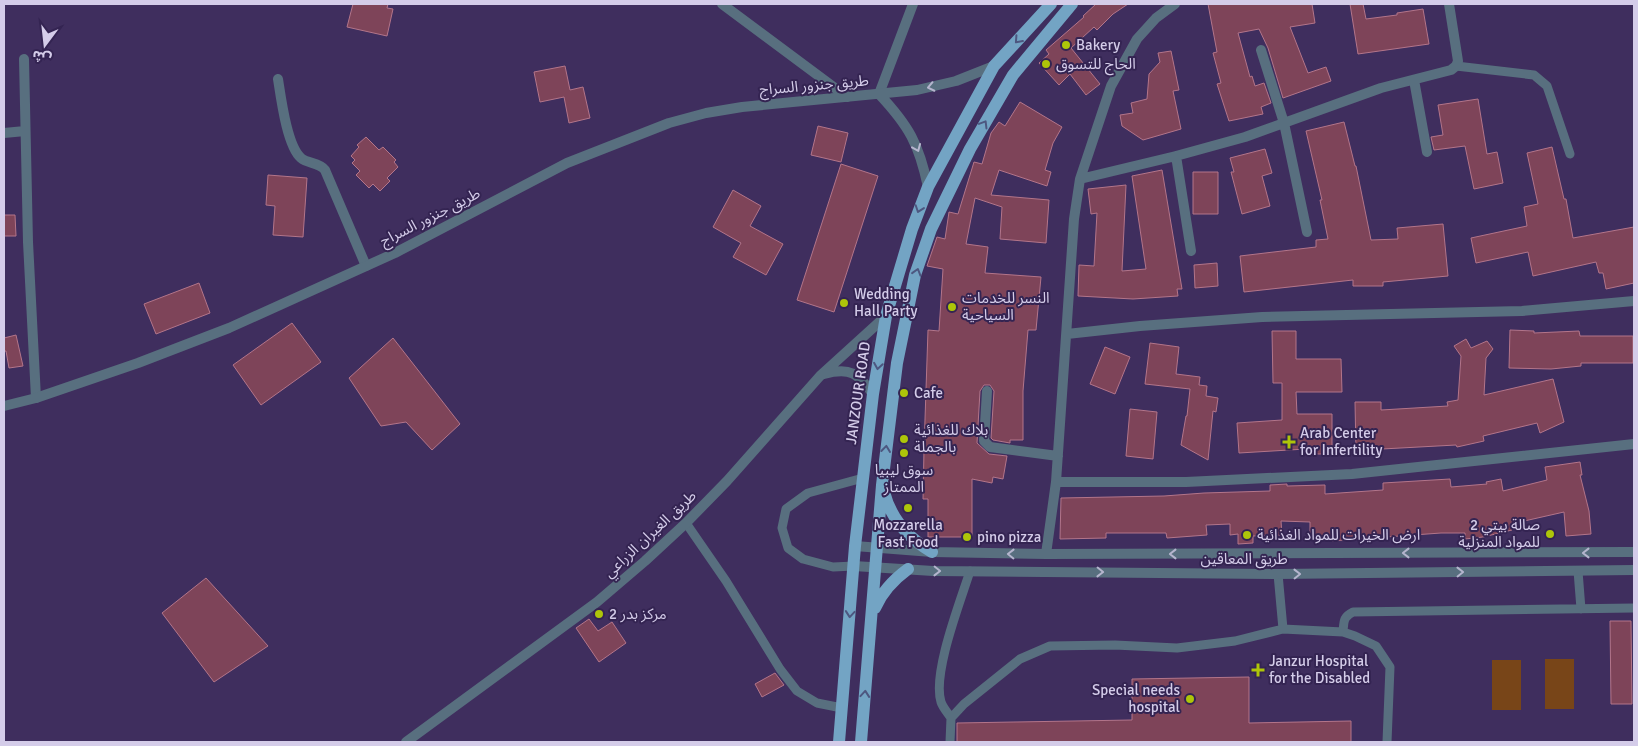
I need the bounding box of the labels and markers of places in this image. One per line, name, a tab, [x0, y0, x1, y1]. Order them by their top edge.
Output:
place label: Bakery	[1076, 36, 1120, 54]
marker: Bakery	[1060, 39, 1072, 51]
place label: الحاج للتسوق	[1056, 55, 1136, 76]
marker: الحاج للتسوق	[1040, 58, 1052, 70]
place label: Wedding Hall Party	[854, 285, 918, 320]
place label: النسر للخدمات السياحية	[962, 289, 1050, 324]
marker: Wedding Hall Party	[838, 297, 850, 309]
marker: النسر للخدمات السياحية	[946, 301, 958, 313]
place label: Cafe	[914, 384, 943, 402]
marker: Cafe	[898, 387, 910, 399]
place label: بلاك للغذائية بالجملة	[914, 421, 988, 456]
place label: Arab Center for Infertility	[1300, 424, 1382, 459]
marker: بلاك للغذائية بالجملة	[898, 433, 910, 445]
marker: Arab Center for Infertility	[1282, 435, 1296, 449]
marker: سوق ليبيا الممتاز	[898, 447, 910, 459]
place label: سوق ليبيا الممتاز	[875, 461, 933, 496]
marker: Mozzarella Fast Food	[902, 502, 914, 514]
place label: Mozzarella Fast Food	[873, 516, 943, 551]
place label: صالة بيتي 2 للمواد المنزلية	[1458, 516, 1540, 551]
place label: ارض الخيرات للمواد الغذائية	[1257, 526, 1420, 544]
place label: pino pizza	[977, 528, 1041, 546]
marker: صالة بيتي 2 للمواد المنزلية	[1544, 528, 1556, 540]
marker: ارض الخيرات للمواد الغذائية	[1241, 529, 1253, 541]
marker: pino pizza	[961, 531, 973, 543]
place label: مركز بدر 2	[609, 605, 667, 623]
marker: مركز بدر 2	[593, 608, 605, 620]
place label: Janzur Hospital for the Disabled	[1269, 652, 1370, 687]
marker: Janzur Hospital for the Disabled	[1251, 663, 1265, 677]
place label: Special needs hospital	[1092, 681, 1180, 716]
marker: Special needs hospital	[1184, 693, 1196, 705]

